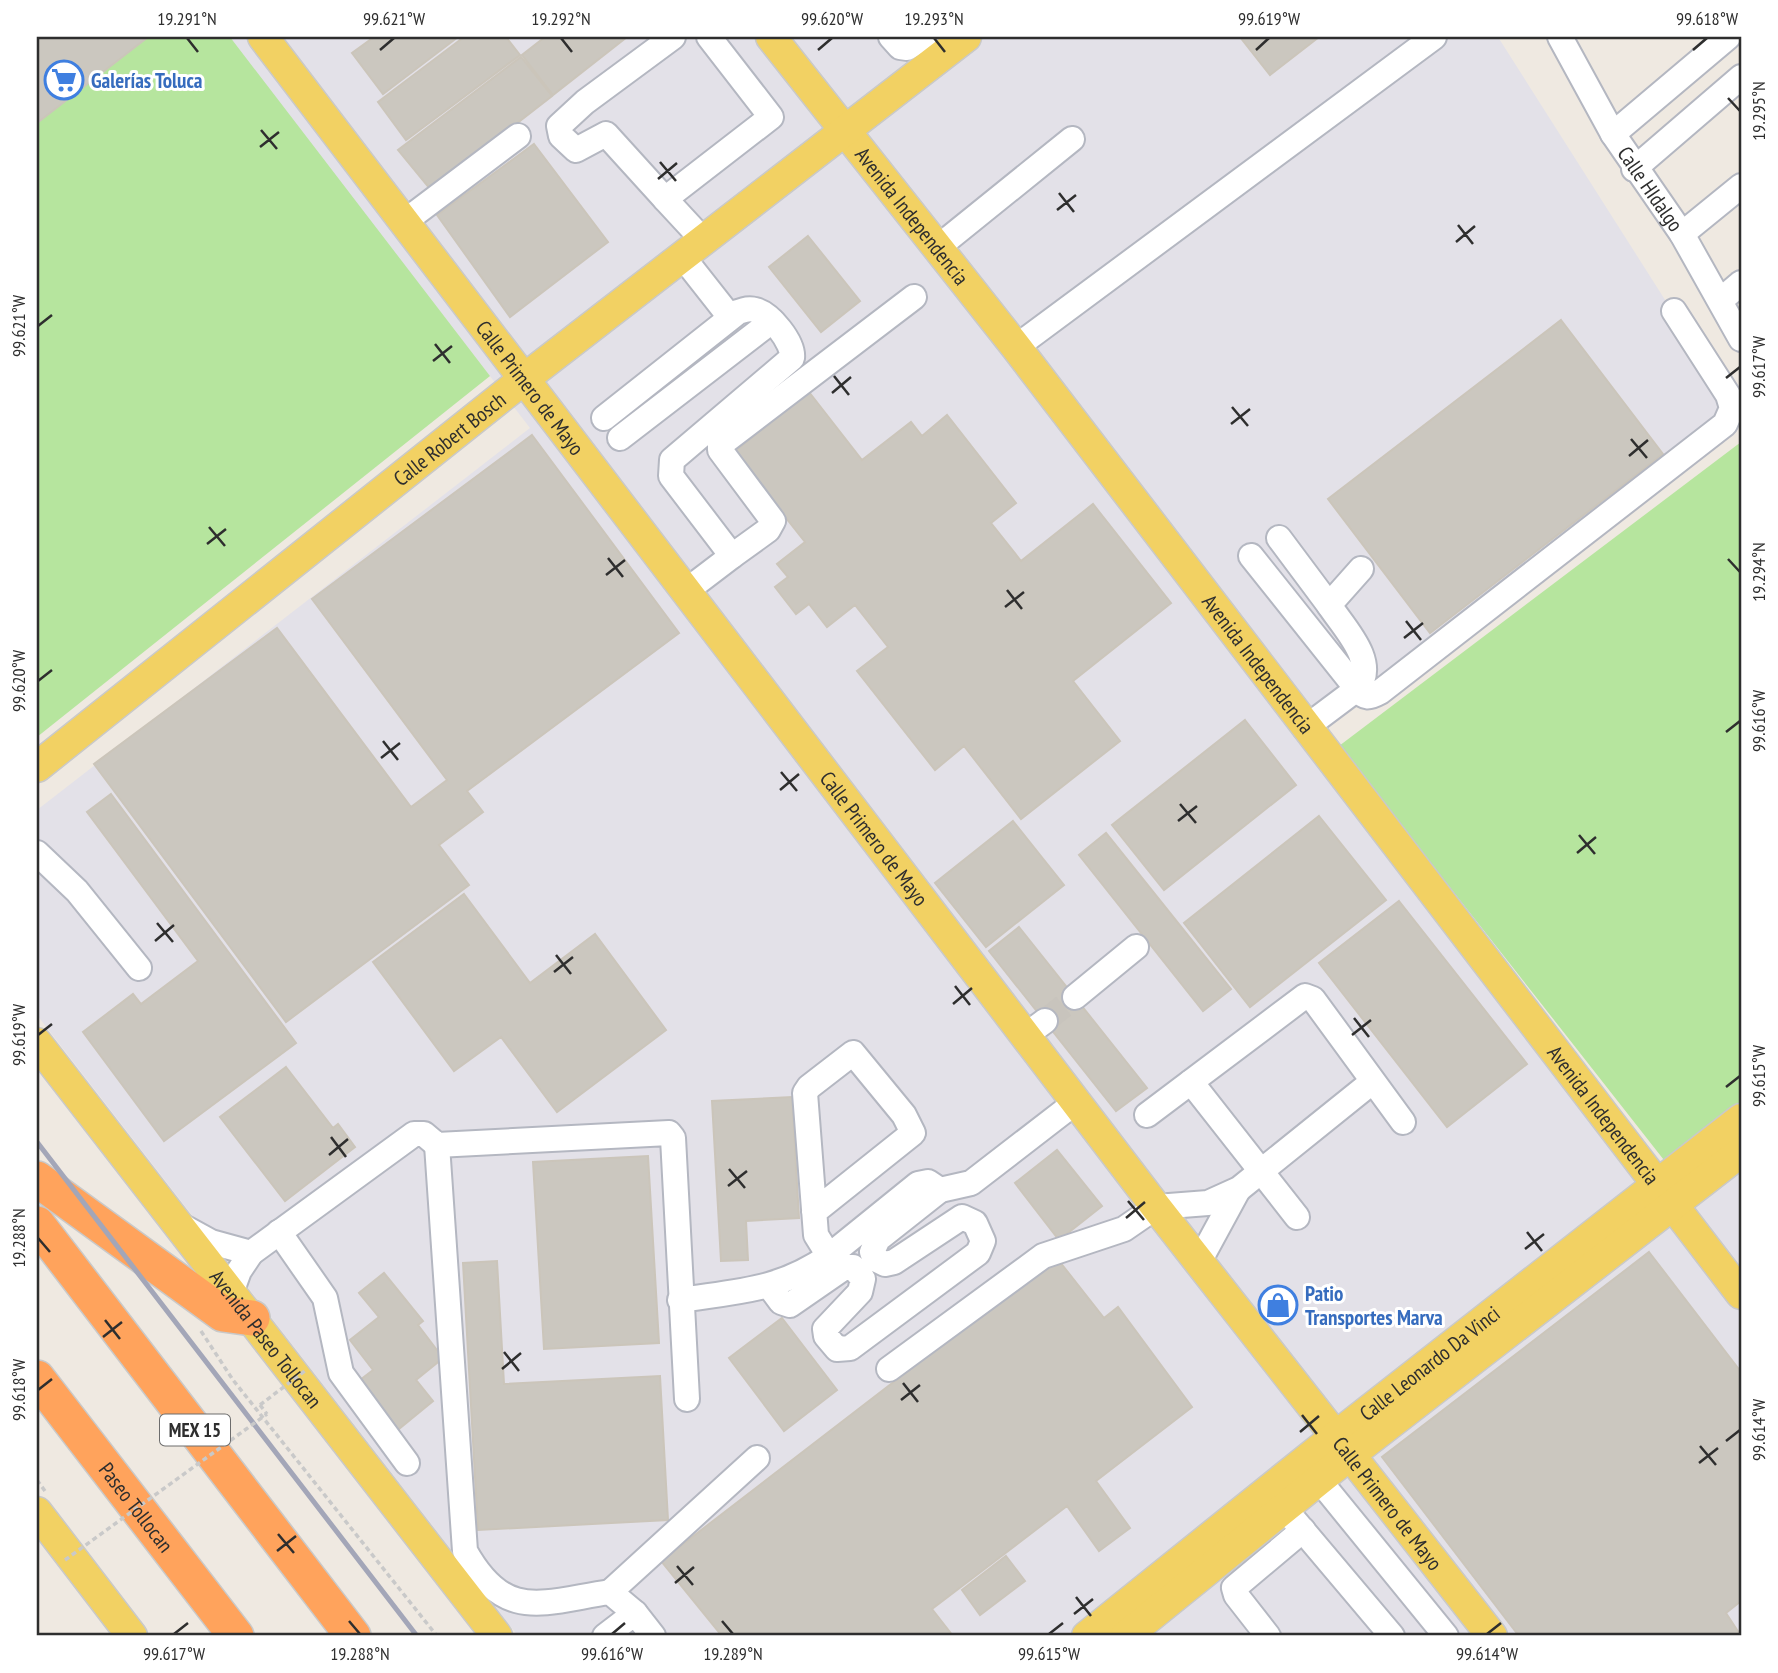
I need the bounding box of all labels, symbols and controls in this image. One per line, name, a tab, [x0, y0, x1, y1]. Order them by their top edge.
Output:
text: 19.291°N	[157, 7, 217, 30]
text: 99.621°W	[363, 7, 425, 30]
text: 19.292°N	[531, 7, 591, 30]
text: 99.620°W	[801, 7, 863, 30]
text: 19.293°N	[904, 7, 964, 30]
text: 99.619°W	[1238, 7, 1300, 30]
text: 99.618°W	[1676, 7, 1738, 30]
supermarket icon: Galerías Toluca	[43, 59, 85, 101]
place label: Galerías Toluca	[91, 67, 203, 94]
text: 19.295°N	[1747, 81, 1770, 141]
street label: Avenida Independencia	[850, 141, 975, 290]
street label: Calle HIdalgo	[1612, 141, 1690, 236]
text: 99.621°W	[7, 295, 30, 357]
street label: Calle Primero de Mayo	[470, 315, 591, 460]
text: 99.617°W	[1747, 336, 1770, 398]
street label: Calle Robert Bosch	[388, 386, 511, 492]
text: 19.294°N	[1747, 542, 1770, 602]
street label: Avenida Independencia	[1197, 589, 1320, 739]
text: 99.620°W	[7, 650, 30, 712]
text: 99.616°W	[1747, 690, 1770, 752]
street label: Calle Primero de Mayo	[815, 765, 935, 911]
text: 99.619°W	[7, 1004, 30, 1066]
street label: Avenida Independencia	[1542, 1040, 1666, 1190]
text: 99.615°W	[1747, 1045, 1770, 1107]
text: 19.288°N	[7, 1208, 30, 1268]
street label: Avenida Paseo Tollocan	[204, 1264, 328, 1413]
place label: Patio Transportes Marva	[1305, 1280, 1443, 1331]
shop icon: Patio Transportes Marva	[1257, 1284, 1299, 1326]
street label: Calle Leonardo Da Vinci	[1354, 1300, 1505, 1426]
text: 99.618°W	[7, 1359, 30, 1421]
text: 99.614°W	[1747, 1399, 1770, 1461]
road number: MEX 15	[160, 1414, 230, 1446]
street label: Calle Primero de Mayo	[1327, 1431, 1449, 1575]
street label: Paseo Tollocan	[93, 1457, 180, 1557]
text: 99.617°W	[143, 1642, 205, 1665]
text: 19.288°N	[330, 1642, 390, 1665]
text: 99.616°W	[581, 1642, 643, 1665]
text: 19.289°N	[703, 1642, 763, 1665]
text: 99.615°W	[1018, 1642, 1080, 1665]
text: 99.614°W	[1456, 1642, 1518, 1665]

